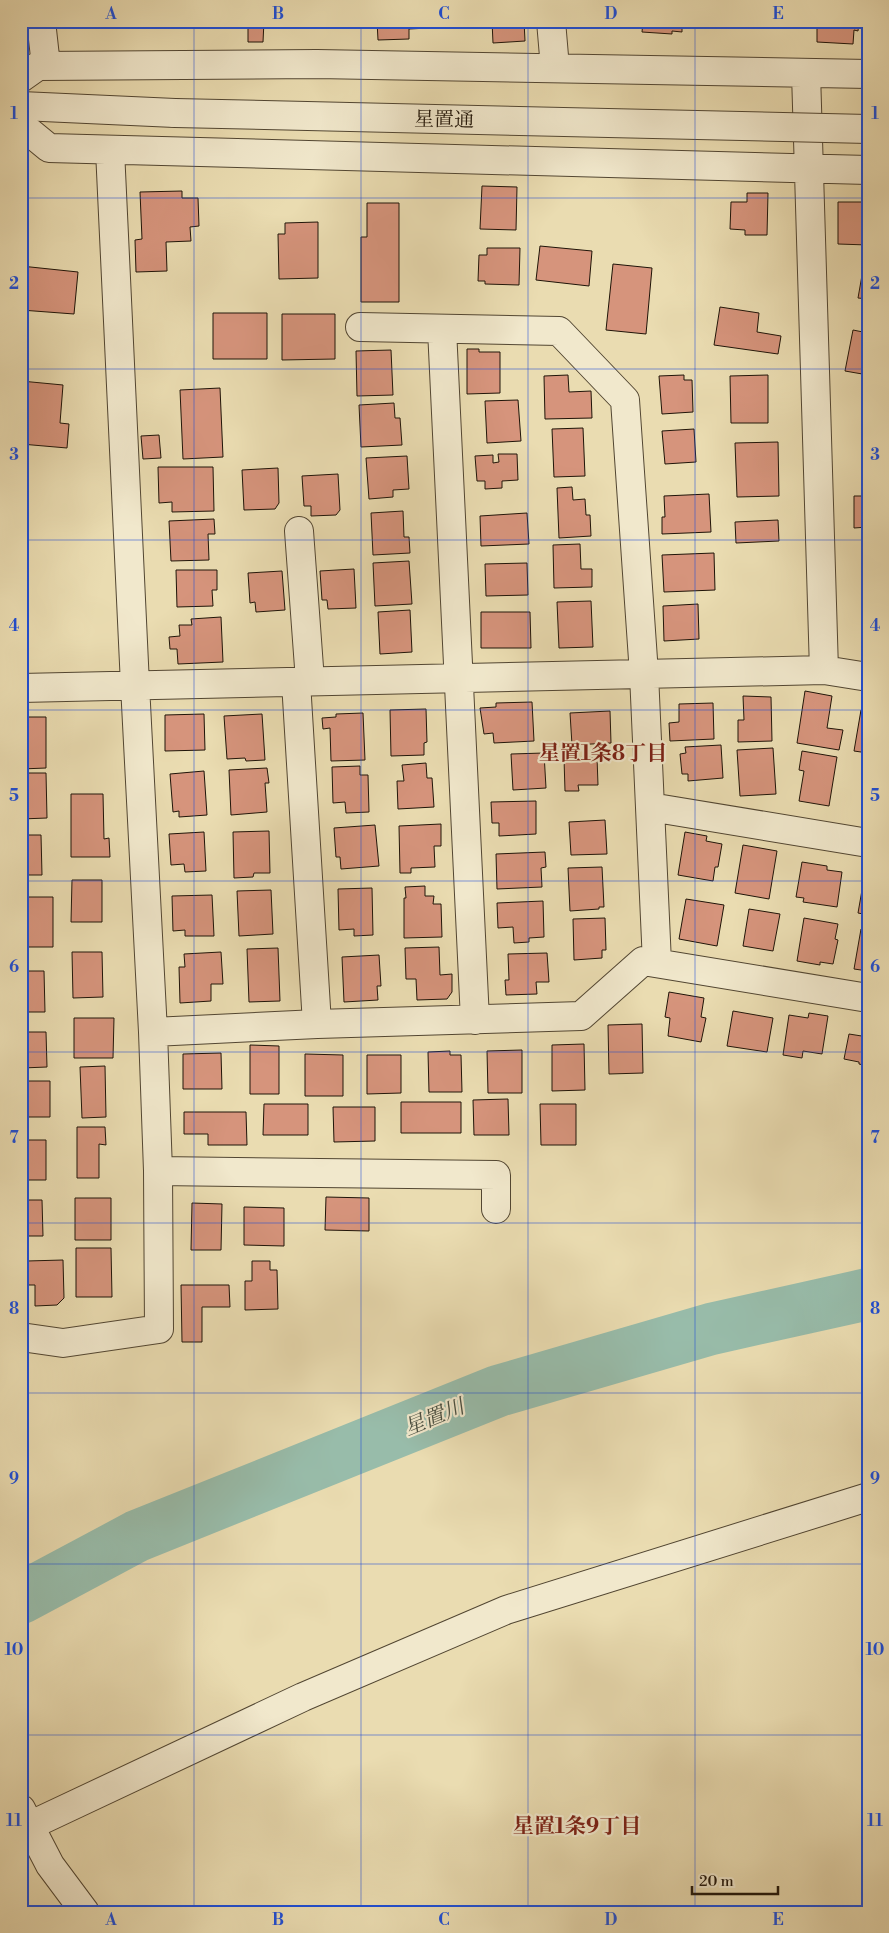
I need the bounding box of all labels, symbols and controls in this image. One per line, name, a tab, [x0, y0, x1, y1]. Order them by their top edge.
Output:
text: A	[104, 4, 117, 24]
text: B	[272, 4, 284, 24]
text: C	[438, 4, 450, 24]
text: D	[605, 4, 618, 24]
text: E	[772, 4, 784, 24]
text: 1	[10, 104, 18, 124]
text: 1	[871, 104, 879, 124]
street label: 星置通	[414, 107, 474, 134]
text: 2	[9, 274, 19, 294]
text: 2	[870, 274, 880, 294]
text: 3	[9, 445, 19, 465]
text: 3	[870, 445, 880, 465]
text: 4	[9, 616, 20, 636]
text: 4	[870, 616, 881, 636]
district label: 星置1条8丁目	[539, 741, 667, 767]
text: 5	[9, 786, 19, 806]
text: 5	[870, 786, 880, 806]
text: 6	[9, 957, 19, 977]
text: 6	[870, 957, 880, 977]
text: 7	[9, 1128, 19, 1148]
text: 7	[870, 1128, 880, 1148]
text: 8	[9, 1299, 19, 1319]
text: 8	[870, 1299, 880, 1319]
water label: 星置川	[400, 1393, 470, 1442]
text: 9	[9, 1469, 19, 1489]
text: 9	[870, 1469, 880, 1489]
text: 10	[5, 1640, 23, 1660]
text: 10	[866, 1640, 884, 1660]
text: 11	[6, 1811, 22, 1831]
text: 11	[867, 1811, 883, 1831]
district label: 星置1条9丁目	[513, 1814, 641, 1840]
scale bar	[692, 1863, 778, 1895]
text: 20 m	[699, 1872, 734, 1891]
text: A	[104, 1910, 117, 1930]
text: B	[272, 1910, 284, 1930]
text: C	[438, 1910, 450, 1930]
text: D	[605, 1910, 618, 1930]
text: E	[772, 1910, 784, 1930]

